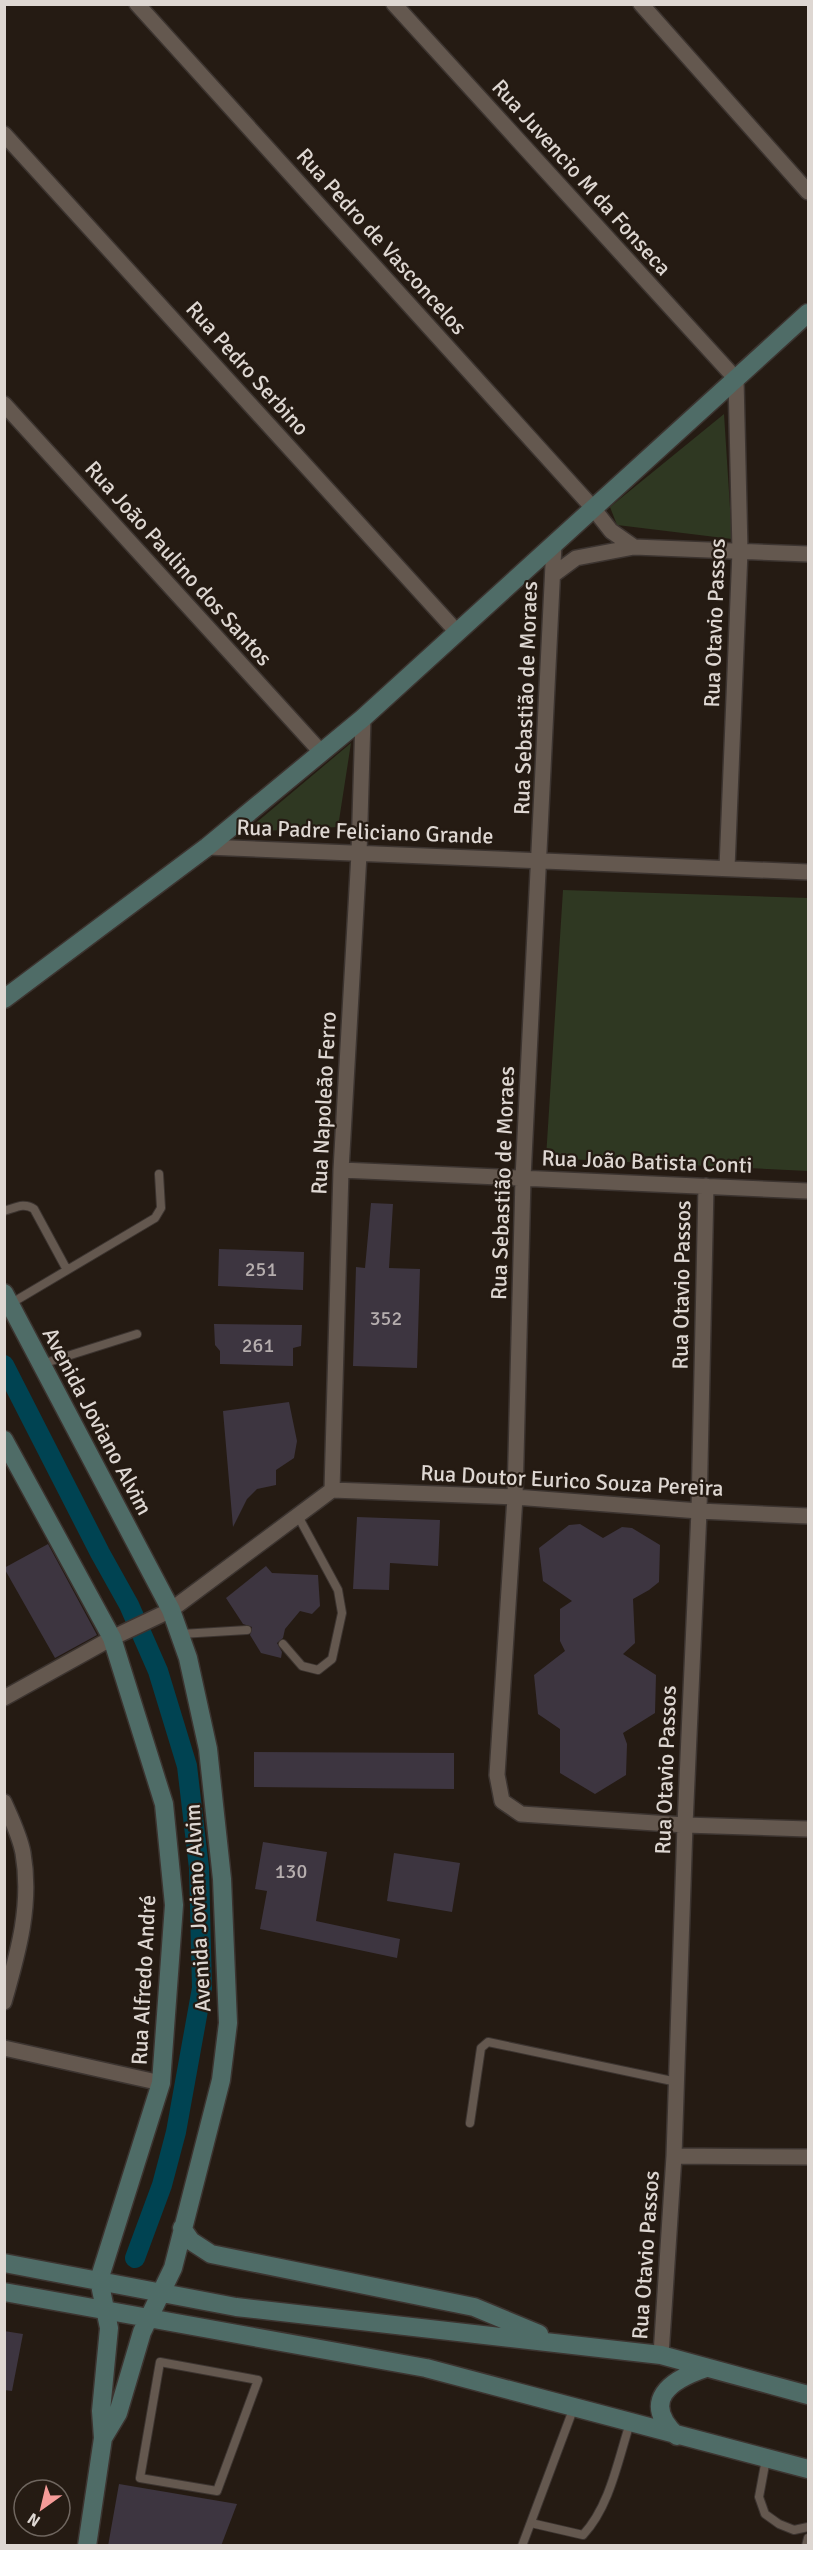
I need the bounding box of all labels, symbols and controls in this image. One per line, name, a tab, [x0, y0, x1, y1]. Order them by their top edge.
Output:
street label: Rua Juvencio M da Fonseca	[486, 74, 677, 281]
street label: Rua Pedro de Vasconcelos	[291, 143, 472, 340]
street label: Rua Pedro Serbino	[180, 296, 315, 441]
street label: Rua João Paulino dos Santos	[79, 455, 278, 671]
street label: Rua Otavio Passos	[698, 538, 731, 708]
street label: Rua Sebastião de Moraes	[508, 581, 543, 815]
street label: Rua Padre Feliciano Grande	[236, 814, 494, 849]
street label: Rua Napoleão Ferro	[305, 1011, 342, 1195]
street label: Rua Sebastião de Moraes	[485, 1066, 520, 1300]
street label: Rua João Batista Conti	[541, 1144, 753, 1179]
street label: Rua Otavio Passos	[667, 1200, 696, 1370]
house number: 251	[245, 1257, 277, 1282]
house number: 352	[370, 1306, 402, 1331]
street label: Avenida Joviano Alvim	[37, 1323, 158, 1520]
house number: 261	[242, 1333, 274, 1358]
street label: Rua Doutor Eurico Souza Pereira	[420, 1459, 724, 1502]
street label: Rua Otavio Passos	[649, 1685, 682, 1855]
street label: Avenida Joviano Alvim	[179, 1803, 216, 2013]
house number: 130	[275, 1859, 307, 1884]
street label: Rua Alfredo André	[126, 1894, 161, 2066]
street label: Rua Otavio Passos	[626, 2170, 665, 2340]
north arrow	[12, 2478, 72, 2538]
text: N	[24, 2508, 44, 2531]

